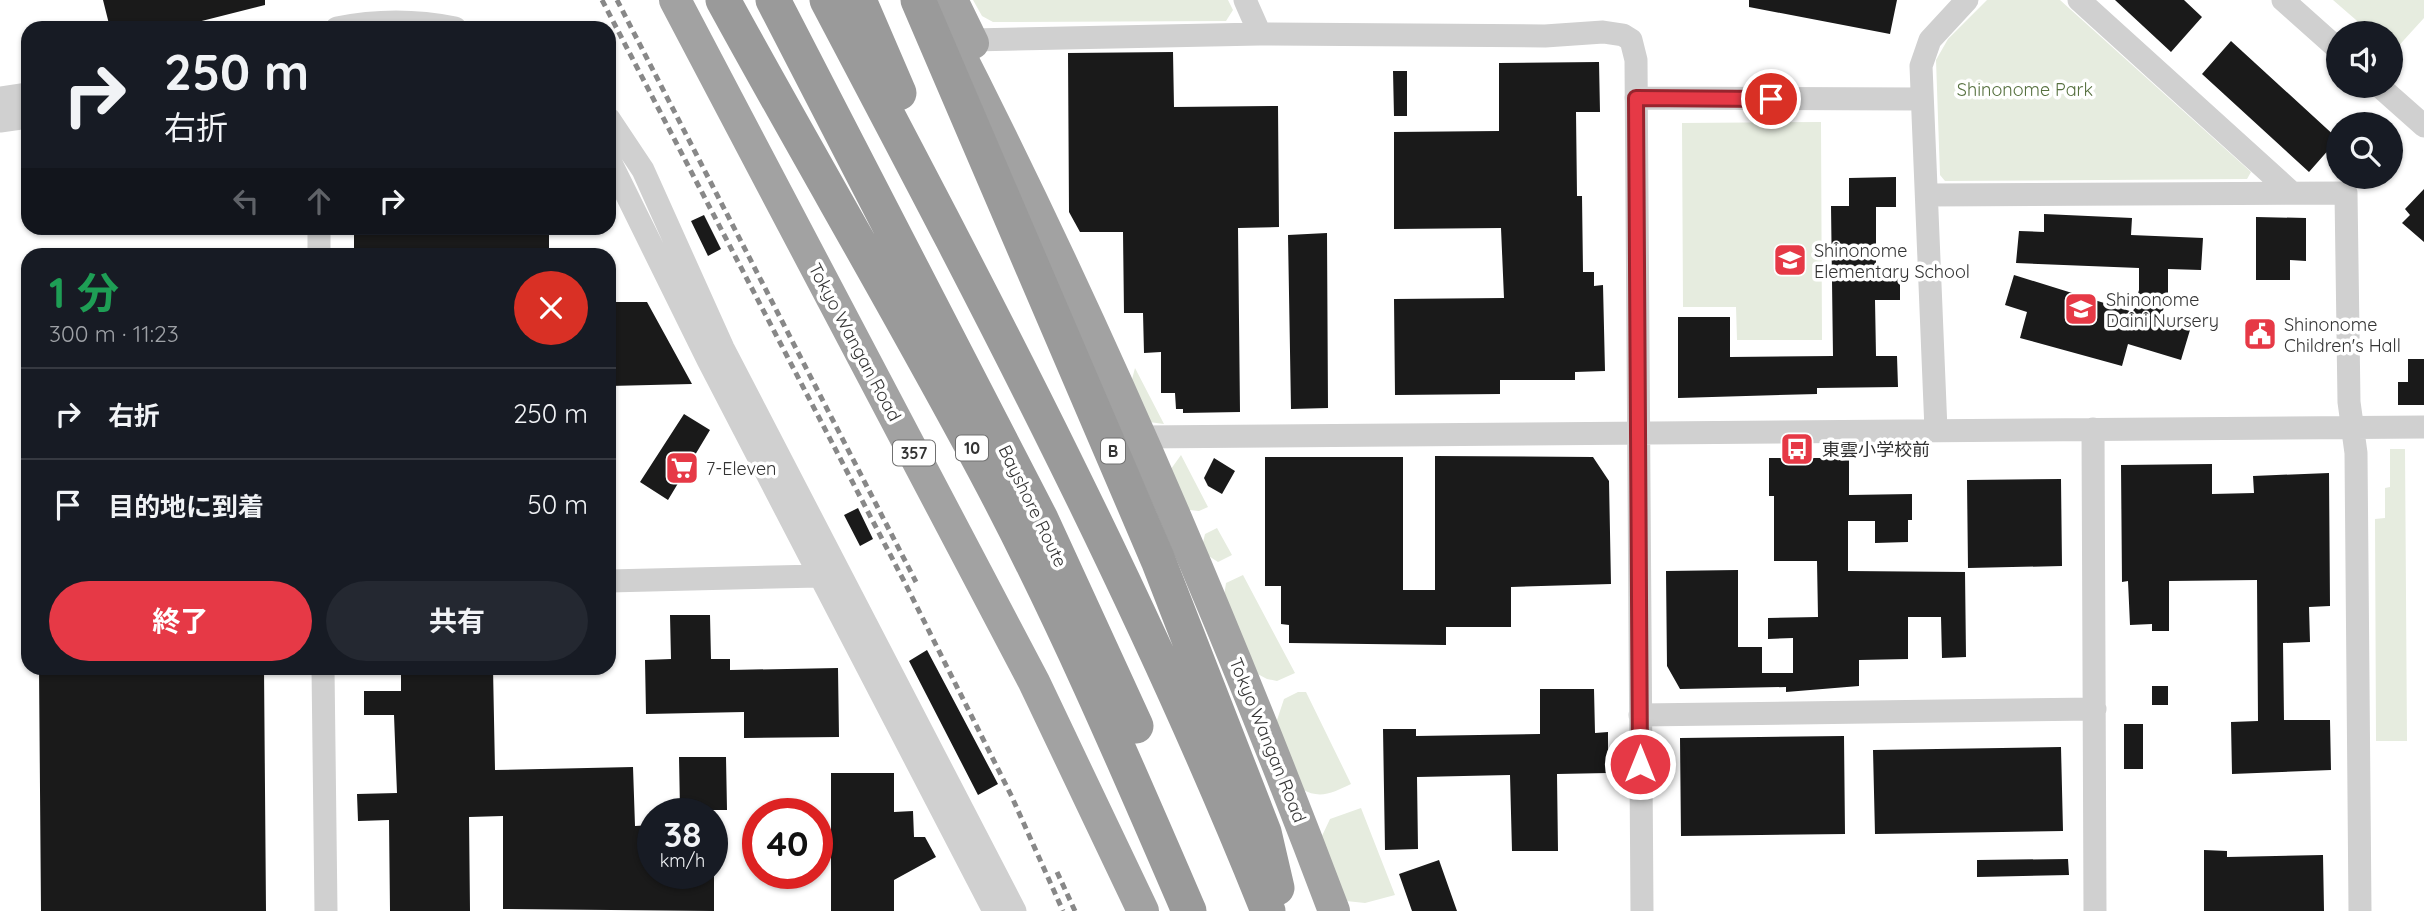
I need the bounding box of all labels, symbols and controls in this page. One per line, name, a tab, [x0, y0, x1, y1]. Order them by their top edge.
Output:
map controls	[2326, 21, 2403, 189]
button: sound	[2326, 21, 2403, 98]
text: 250 m	[164, 41, 309, 102]
icon: right	[49, 49, 140, 140]
pin	[1741, 69, 1801, 129]
park label: Shinonome Park	[1957, 78, 2093, 101]
icon: arrive	[1752, 80, 1790, 118]
text: 右折	[164, 107, 228, 147]
button: search	[2326, 112, 2403, 189]
icon: left	[227, 182, 265, 220]
icon: ahead	[300, 182, 338, 220]
icon: right	[373, 182, 411, 220]
place label: Shinonome Elementary School	[1814, 239, 1970, 283]
school or university icon: Shinonome Elementary School	[1771, 241, 1809, 279]
street label: Tokyo Wangan Road	[804, 259, 906, 425]
text: 1 分	[49, 266, 119, 319]
button: close	[514, 271, 588, 345]
place label: Shinonome Daini Nursery	[2106, 288, 2219, 332]
school or university icon: Shinonome Daini Nursery	[2062, 290, 2100, 328]
place label: Shinonome Children's Hall	[2284, 313, 2401, 357]
public building icon: Shinonome Children's Hall	[2241, 315, 2279, 353]
text: 300 m · 11:23	[49, 319, 179, 348]
icon: right	[49, 395, 87, 433]
text: 250 m	[513, 397, 588, 430]
text: 右折	[108, 399, 160, 432]
bus stop icon: 東雲小学校前	[1778, 430, 1816, 468]
road number: 10	[956, 436, 988, 461]
road number: B	[1101, 438, 1125, 464]
place label: 東雲小学校前	[1822, 438, 1930, 461]
road number: 357	[893, 440, 935, 466]
street label: Bayshore Route	[993, 441, 1073, 571]
supermarket icon: 7-Eleven	[663, 449, 701, 487]
place label: 7-Eleven	[706, 457, 777, 480]
icon: arrive	[49, 486, 87, 524]
text: 50 m	[528, 488, 588, 521]
text: 目的地に到着	[108, 490, 264, 523]
button: 終了	[49, 581, 312, 661]
button: 共有	[326, 581, 588, 661]
street label: Tokyo Wangan Road	[1224, 654, 1312, 826]
position arrow	[1603, 727, 1677, 801]
speed limit sign: 40	[742, 798, 833, 889]
text: 38	[664, 812, 701, 856]
text: km/h	[660, 849, 705, 872]

